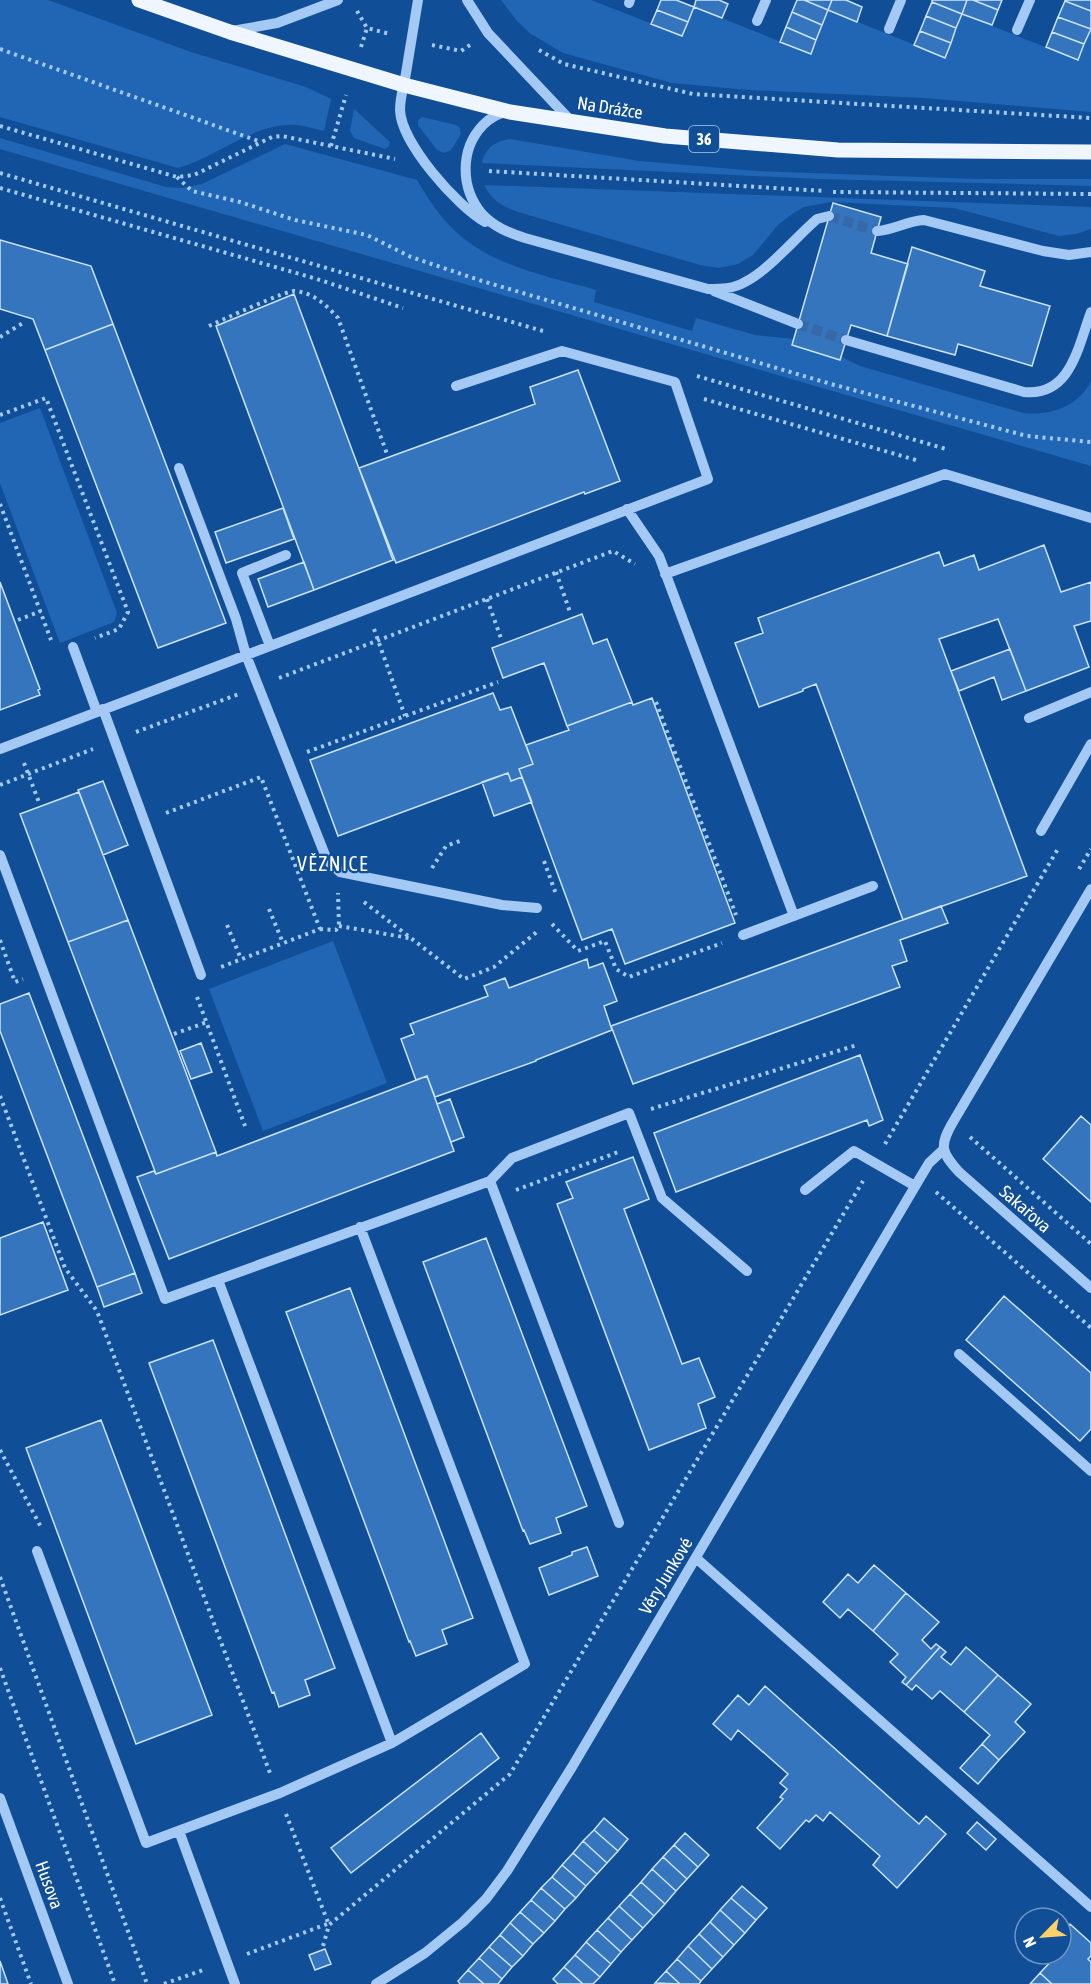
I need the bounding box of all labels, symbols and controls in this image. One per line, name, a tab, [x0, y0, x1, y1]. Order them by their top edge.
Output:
street label: Na Drážce	[576, 92, 644, 123]
road number: 36	[689, 126, 719, 152]
district label: VĚZNICE	[297, 852, 369, 875]
street label: Sakařova	[995, 1181, 1055, 1237]
street label: Věry Junkové	[634, 1533, 697, 1618]
street label: Husova	[31, 1858, 68, 1912]
north arrow	[1013, 1906, 1073, 1966]
text: N	[1019, 1934, 1040, 1950]

